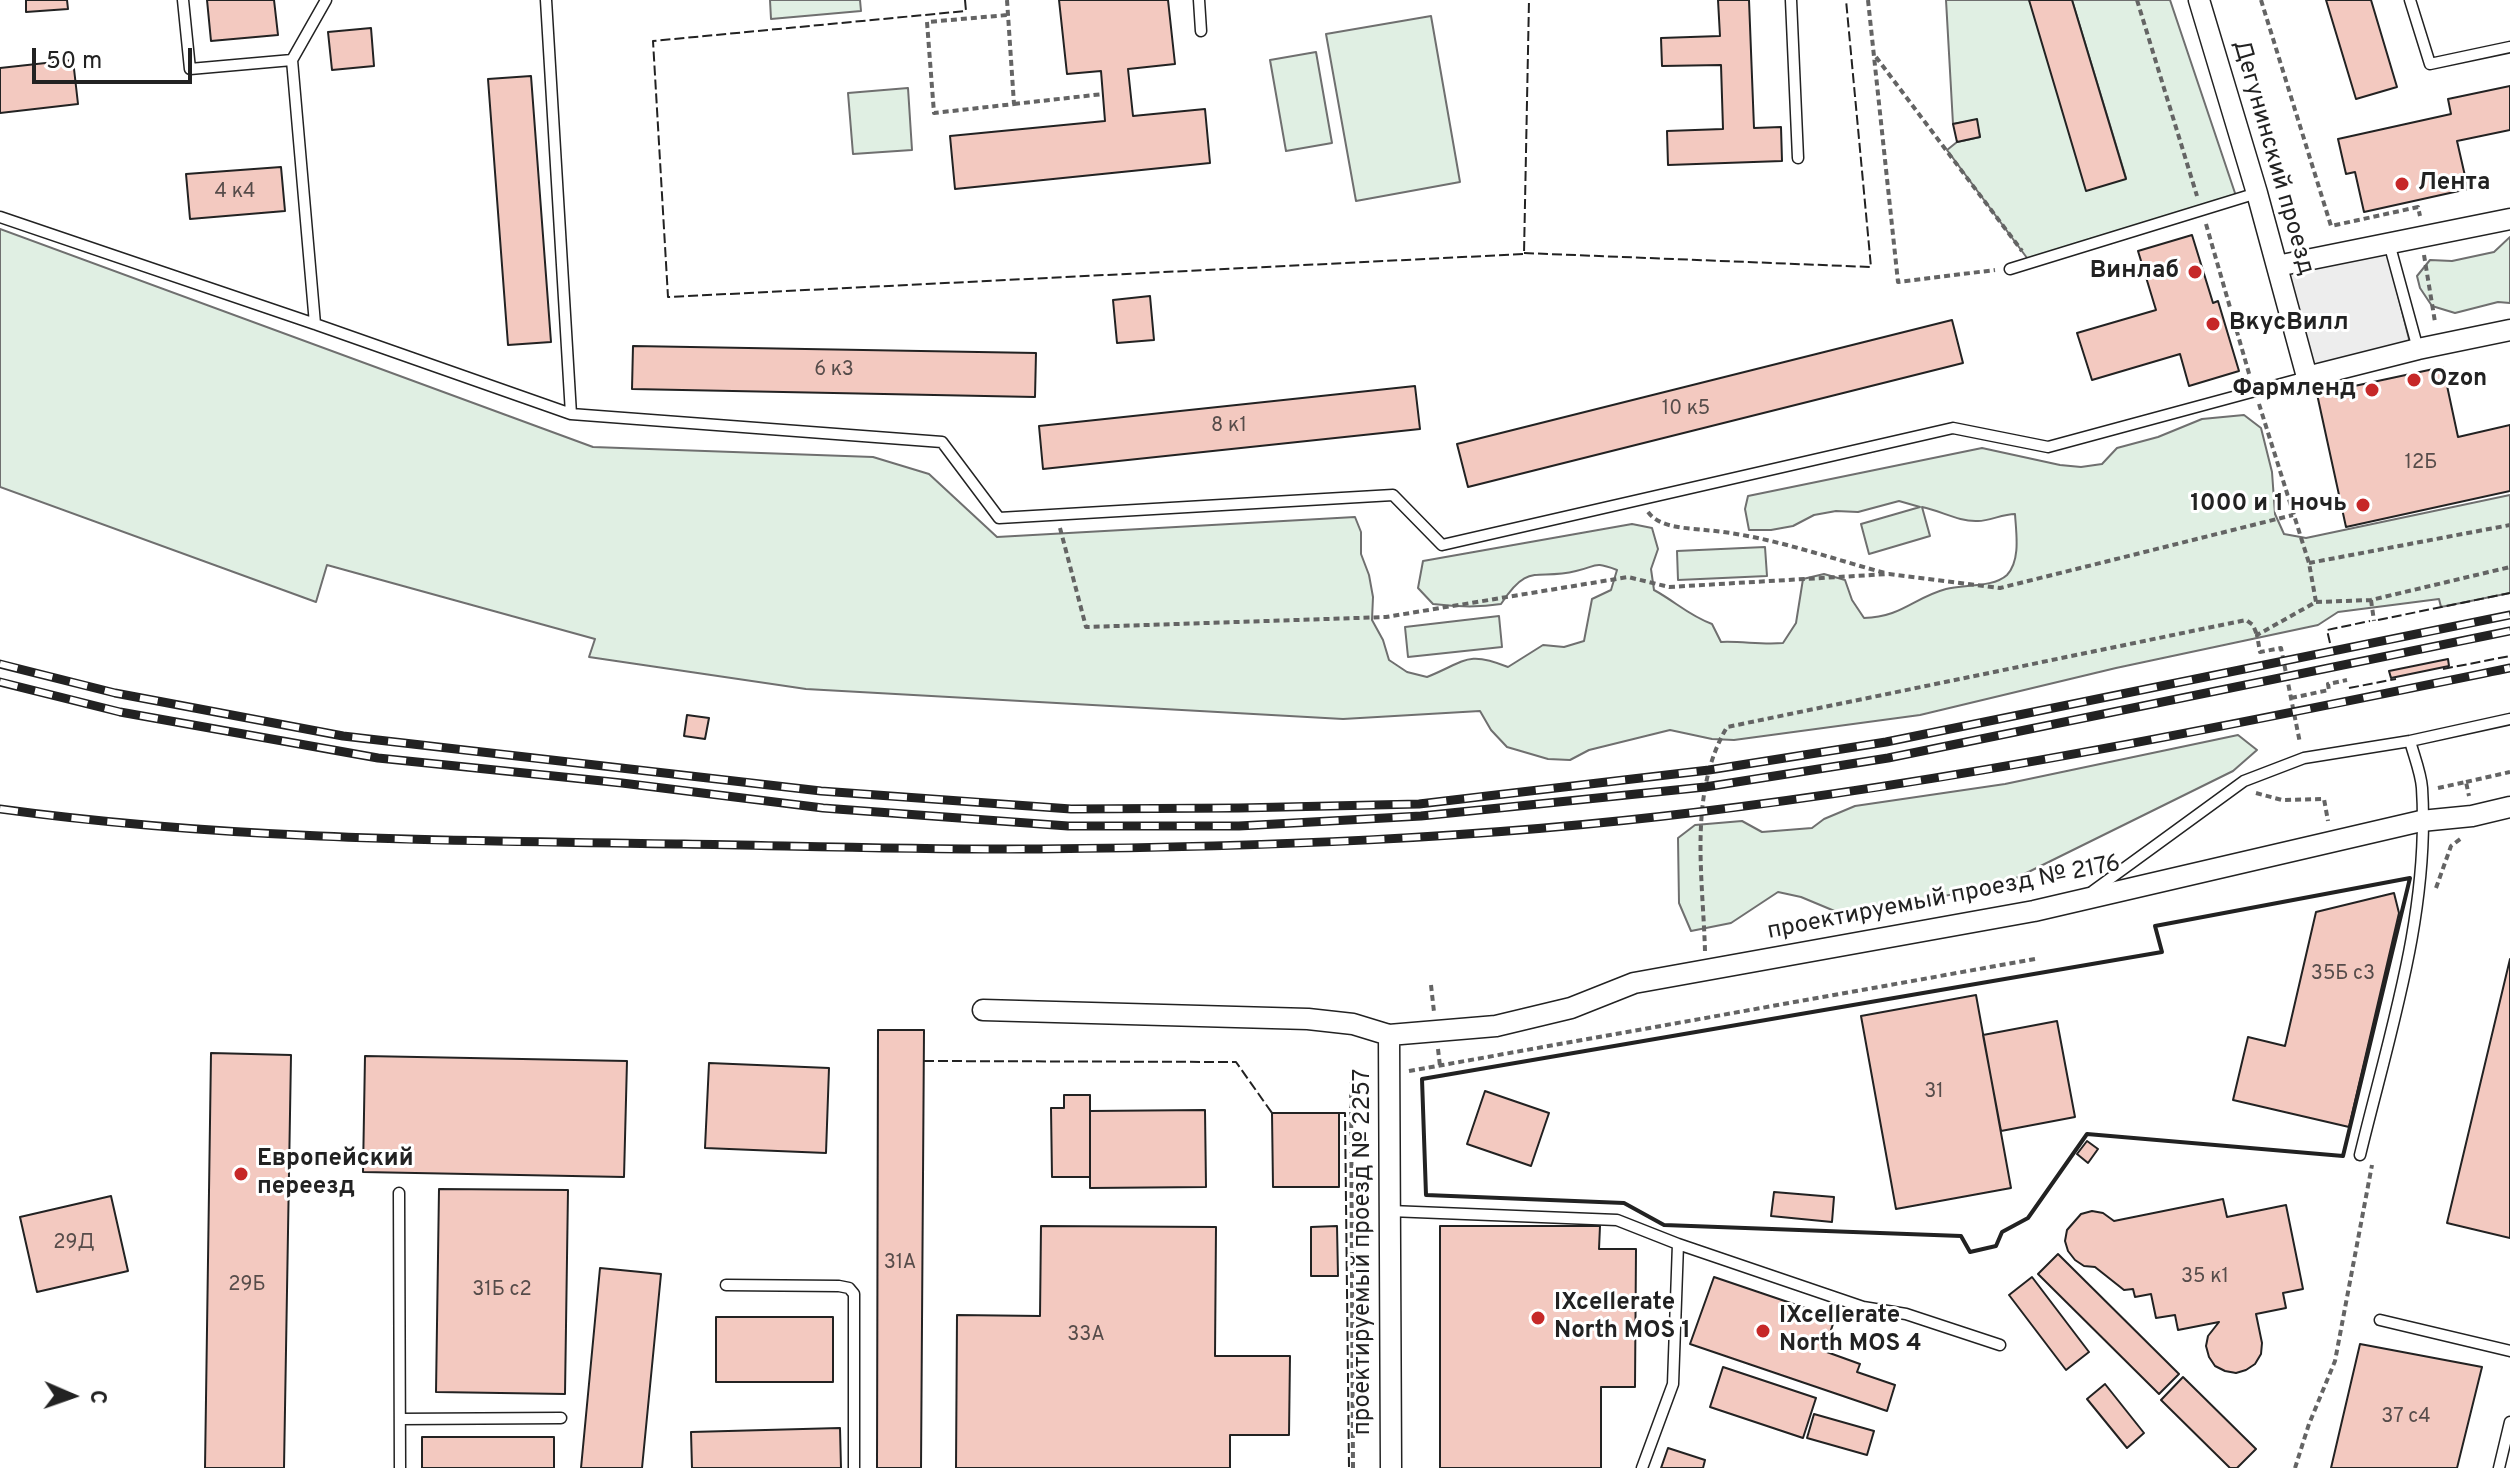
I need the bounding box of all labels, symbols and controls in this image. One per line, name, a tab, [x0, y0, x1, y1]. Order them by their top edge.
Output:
scale bar	[36, 32, 196, 82]
street label: Дегунинский проезд	[2225, 37, 2319, 279]
text: 50 m	[46, 47, 102, 77]
place label: Лента	[2418, 170, 2490, 198]
marker: Лента	[2393, 175, 2411, 193]
house number: 4 к4	[215, 181, 255, 205]
place label: Винлаб	[2090, 258, 2179, 286]
marker: Винлаб	[2186, 263, 2204, 281]
place label: ВкусВилл	[2229, 310, 2349, 338]
marker: ВкусВилл	[2204, 315, 2222, 333]
house number: 6 к3	[814, 359, 854, 383]
place label: Ozon	[2430, 366, 2487, 394]
marker: Ozon	[2405, 371, 2423, 389]
place label: Фармленд	[2233, 376, 2356, 404]
marker: Фармленд	[2363, 381, 2381, 399]
house number: 10 к5	[1662, 398, 1710, 422]
house number: 8 к1	[1211, 415, 1247, 439]
house number: 12Б	[2405, 452, 2437, 476]
place label: 1000 и 1 ночь	[2190, 491, 2347, 519]
marker: 1000 и 1 ночь	[2354, 496, 2372, 514]
street label: проектируемый проезд № 2176	[1765, 851, 2123, 947]
house number: 35Б с3	[2311, 963, 2375, 987]
street label: проектируемый проезд № 2257	[1350, 1069, 1378, 1435]
house number: 31	[1924, 1081, 1944, 1105]
place label: Европейский переезд	[257, 1146, 413, 1202]
marker: Европейский переезд	[232, 1165, 250, 1183]
house number: 29Д	[53, 1232, 95, 1256]
house number: 31А	[884, 1252, 916, 1276]
house number: 35 к1	[2181, 1266, 2229, 1290]
house number: 29Б	[228, 1274, 266, 1298]
house number: 31Б с2	[472, 1279, 532, 1303]
place label: IXcellerate North MOS 1	[1554, 1290, 1691, 1346]
place label: IXcellerate North MOS 4	[1779, 1303, 1922, 1359]
marker: IXcellerate North MOS 1	[1529, 1309, 1547, 1327]
marker: IXcellerate North MOS 4	[1754, 1322, 1772, 1340]
house number: 33А	[1067, 1324, 1105, 1348]
north arrow	[32, 1356, 112, 1436]
text: С	[83, 1389, 110, 1404]
house number: 37 с4	[2381, 1406, 2431, 1430]

